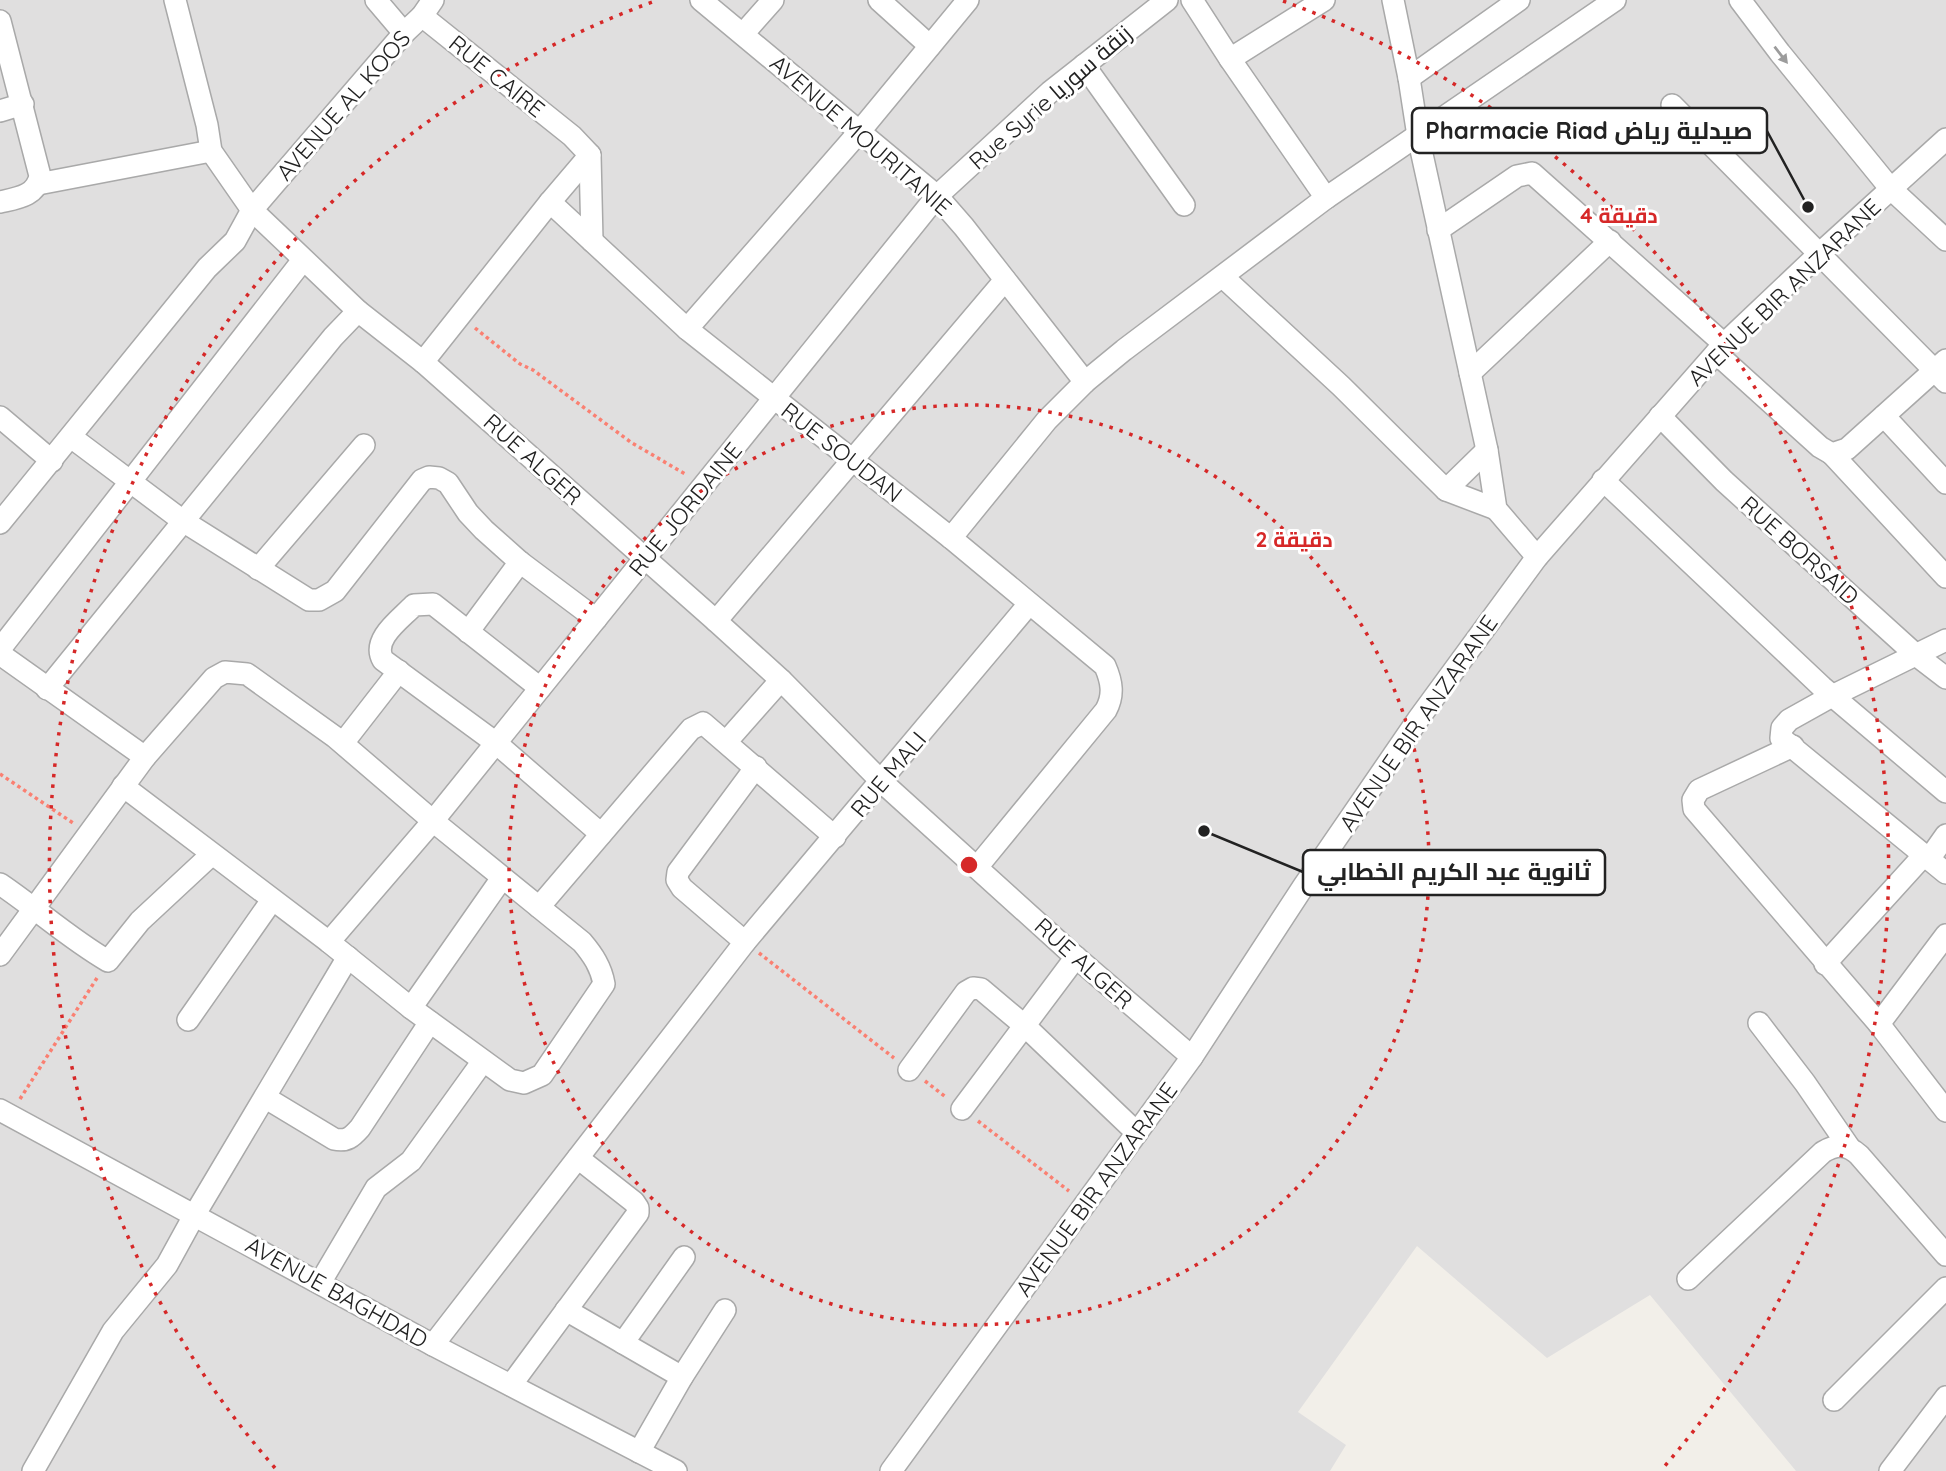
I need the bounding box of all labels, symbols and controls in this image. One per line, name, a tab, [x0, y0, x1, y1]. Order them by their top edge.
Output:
street label: Rue Syrie زنقة سوريا	[963, 18, 1137, 176]
street label: AVENUE AL KOOS	[270, 24, 416, 186]
street label: RUE CAIRE	[443, 28, 551, 124]
one-way arrow	[1774, 45, 1789, 63]
street label: AVENUE MOURITANIE	[764, 48, 958, 222]
callout: Pharmacie Riad صيدلية رياض	[1412, 108, 1767, 153]
text: Pharmacie Riad صيدلية رياض	[1425, 115, 1753, 145]
street label: AVENUE BIR ANZARANE	[1681, 192, 1887, 392]
text: 4 دقيقة	[1580, 202, 1658, 228]
street label: RUE SOUDAN	[776, 396, 908, 508]
street label: RUE ALGER	[478, 407, 588, 511]
street label: RUE JORDAINE	[622, 436, 748, 582]
street label: RUE BORSAID	[1735, 489, 1865, 611]
text: 2 دقيقة	[1255, 526, 1333, 552]
street label: AVENUE BIR ANZARANE	[1332, 609, 1504, 837]
street label: RUE MALI	[844, 725, 932, 823]
callout: ثانوية عبد الكريم الخطابي	[1303, 850, 1605, 895]
centre of rings	[957, 853, 981, 877]
text: ثانوية عبد الكريم الخطابي	[1317, 856, 1592, 891]
street label: RUE ALGER	[1029, 911, 1139, 1015]
street label: AVENUE BIR ANZARANE	[1009, 1076, 1183, 1302]
street label: AVENUE BAGHDAD	[241, 1230, 433, 1354]

